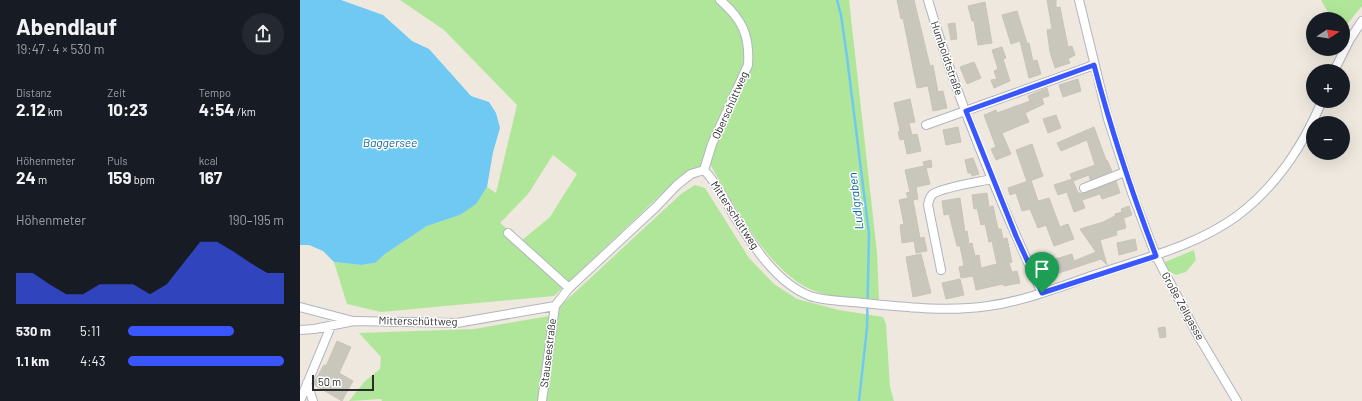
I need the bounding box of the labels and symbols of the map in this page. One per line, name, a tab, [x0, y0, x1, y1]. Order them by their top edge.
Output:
north arrow	[1306, 12, 1350, 56]
street label: Humboldtstraße	[929, 19, 966, 97]
street label: Oberschüttweg	[709, 69, 750, 141]
water label: Baggersee	[363, 135, 417, 149]
water label: Ludlgraben	[845, 172, 865, 230]
street label: Mitterschüttweg	[709, 178, 762, 251]
pin	[1025, 252, 1059, 293]
street label: Große Zellgasse	[1159, 270, 1208, 342]
street label: Mitterschüttweg	[379, 313, 458, 328]
street label: Stauseestraße	[537, 317, 558, 388]
scale bar	[312, 373, 374, 392]

